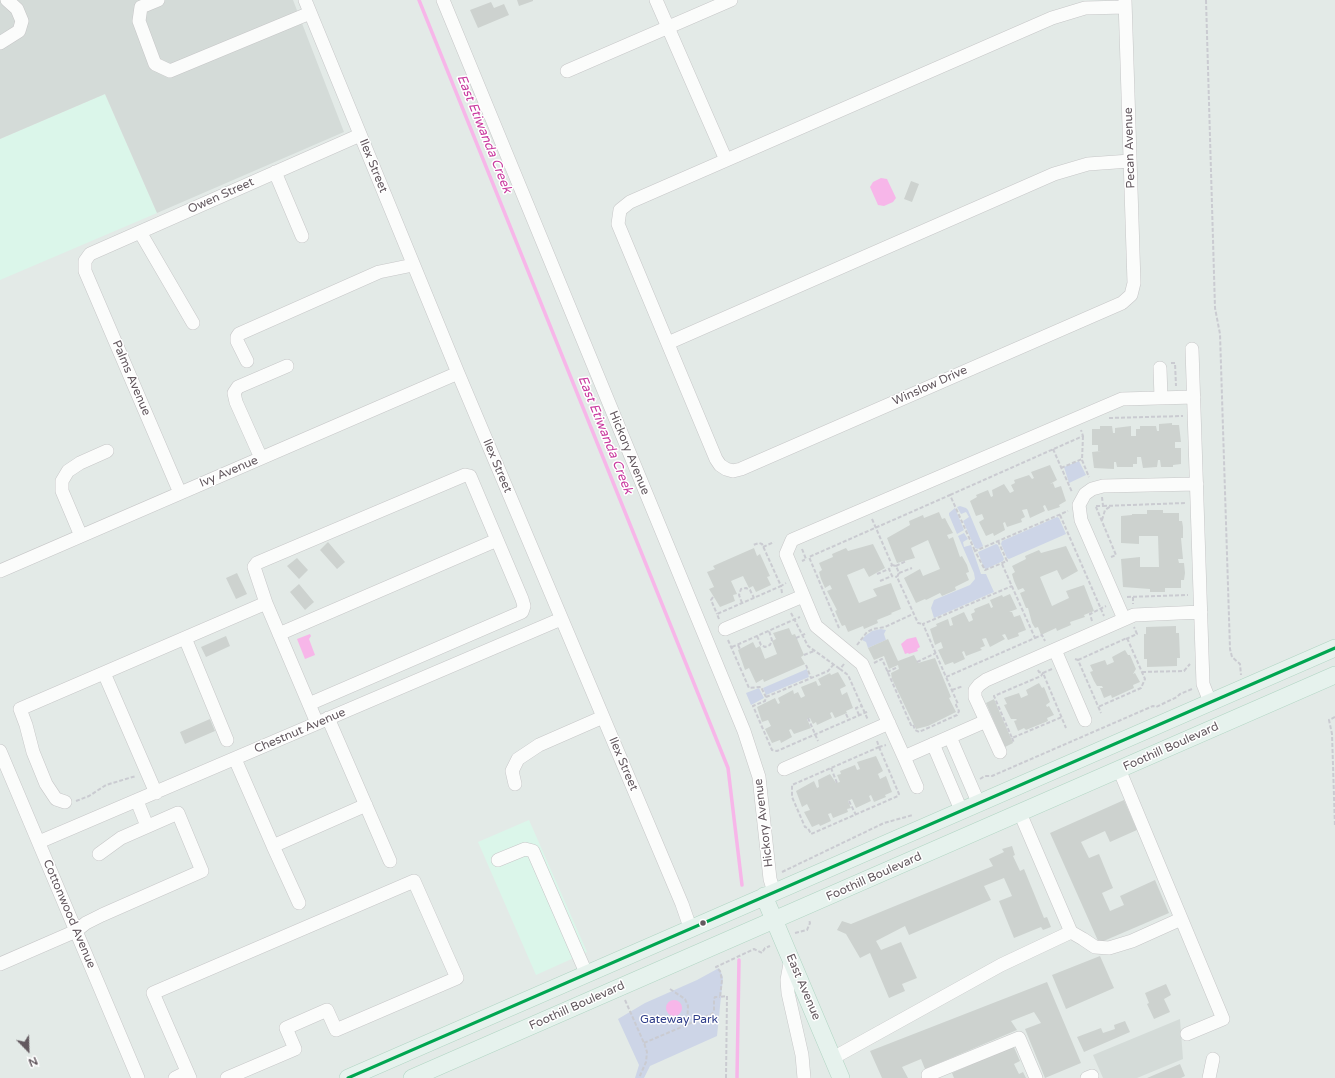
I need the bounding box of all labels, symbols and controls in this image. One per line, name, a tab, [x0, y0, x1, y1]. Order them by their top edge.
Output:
water label: East Etiwanda Creek	[453, 73, 515, 195]
street label: Pecan Avenue	[1121, 107, 1139, 189]
street label: Ilex Street	[356, 137, 390, 195]
street label: Owen Street	[186, 175, 256, 217]
street label: Palms Avenue	[109, 338, 153, 418]
street label: Winslow Drive	[890, 363, 970, 409]
water label: East Etiwanda Creek	[574, 374, 636, 496]
street label: Hickory Avenue	[606, 409, 652, 497]
street label: Ilex Street	[479, 437, 515, 495]
street label: Ivy Avenue	[198, 453, 260, 491]
street label: Chestnut Avenue	[252, 705, 348, 757]
street label: Foothill Boulevard	[1121, 719, 1221, 775]
street label: Ilex Street	[605, 735, 641, 793]
street label: Hickory Avenue	[751, 778, 777, 868]
street label: Foothill Boulevard	[824, 849, 924, 905]
street label: Cottonwood Avenue	[40, 858, 98, 970]
unlabelled marker	[698, 918, 708, 928]
street label: East Avenue	[783, 952, 823, 1022]
street label: Foothill Boulevard	[527, 978, 627, 1034]
park label: Gateway Park	[640, 1013, 718, 1027]
north arrow	[8, 1030, 48, 1070]
text: N	[26, 1054, 39, 1069]

